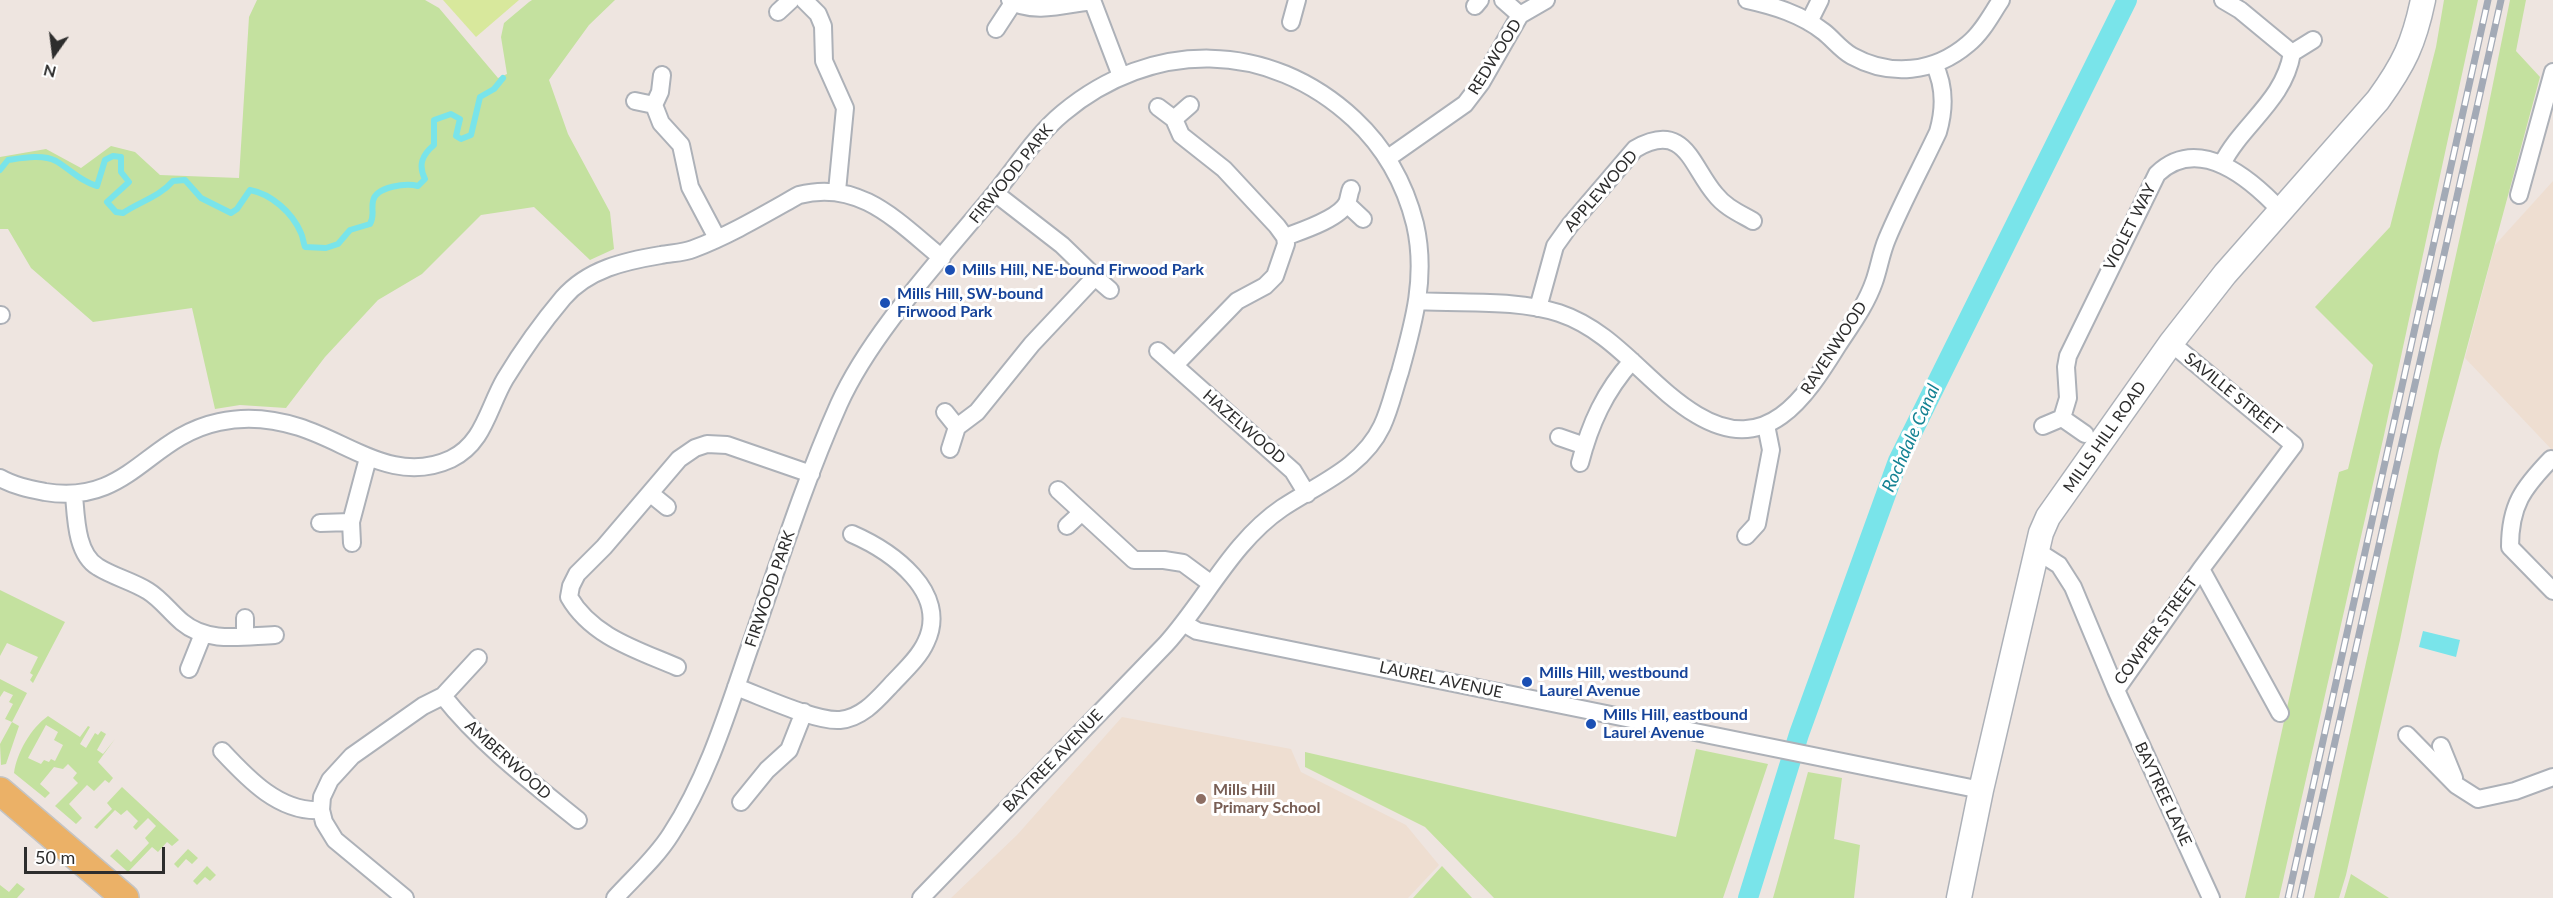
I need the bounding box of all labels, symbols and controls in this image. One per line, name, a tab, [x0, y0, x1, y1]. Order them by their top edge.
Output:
street label: REDWOOD	[1464, 16, 1526, 98]
north arrow	[24, 24, 84, 84]
text: N	[41, 61, 58, 83]
street label: FIRWOOD PARK	[965, 121, 1057, 227]
street label: APPLEWOOD	[1560, 146, 1642, 236]
street label: VIOLET WAY	[2100, 180, 2160, 274]
place label: Mills Hill, NE-bound Firwood Park	[962, 260, 1204, 280]
marker: Mills Hill, NE-bound Firwood Park	[943, 263, 957, 277]
place label: Mills Hill, SW-bound Firwood Park	[897, 284, 1043, 322]
marker: Mills Hill, SW-bound Firwood Park	[878, 296, 892, 310]
street label: RAVENWOOD	[1797, 298, 1871, 398]
street label: SAVILLE STREET	[2180, 349, 2286, 439]
street label: MILLS HILL ROAD	[2060, 378, 2150, 496]
water label: Rochdale Canal	[1878, 381, 1944, 495]
street label: HAZELWOOD	[1199, 386, 1289, 468]
street label: FIRWOOD PARK	[741, 528, 799, 650]
street label: COWPER STREET	[2110, 573, 2202, 689]
street label: LAUREL AVENUE	[1378, 658, 1504, 702]
place label: Mills Hill, westbound Laurel Avenue	[1539, 663, 1688, 701]
marker: Mills Hill, westbound Laurel Avenue	[1520, 675, 1534, 689]
place label: Mills Hill, eastbound Laurel Avenue	[1603, 705, 1748, 743]
street label: BAYTREE AVENUE	[999, 706, 1107, 816]
street label: AMBERWOOD	[461, 716, 555, 804]
marker: Mills Hill, eastbound Laurel Avenue	[1584, 717, 1598, 731]
street label: BAYTREE LANE	[2131, 739, 2195, 849]
place label: Mills Hill Primary School	[1213, 780, 1320, 818]
marker: Mills Hill Primary School	[1194, 792, 1208, 806]
scale bar	[27, 835, 168, 873]
text: 50 m	[35, 846, 75, 868]

